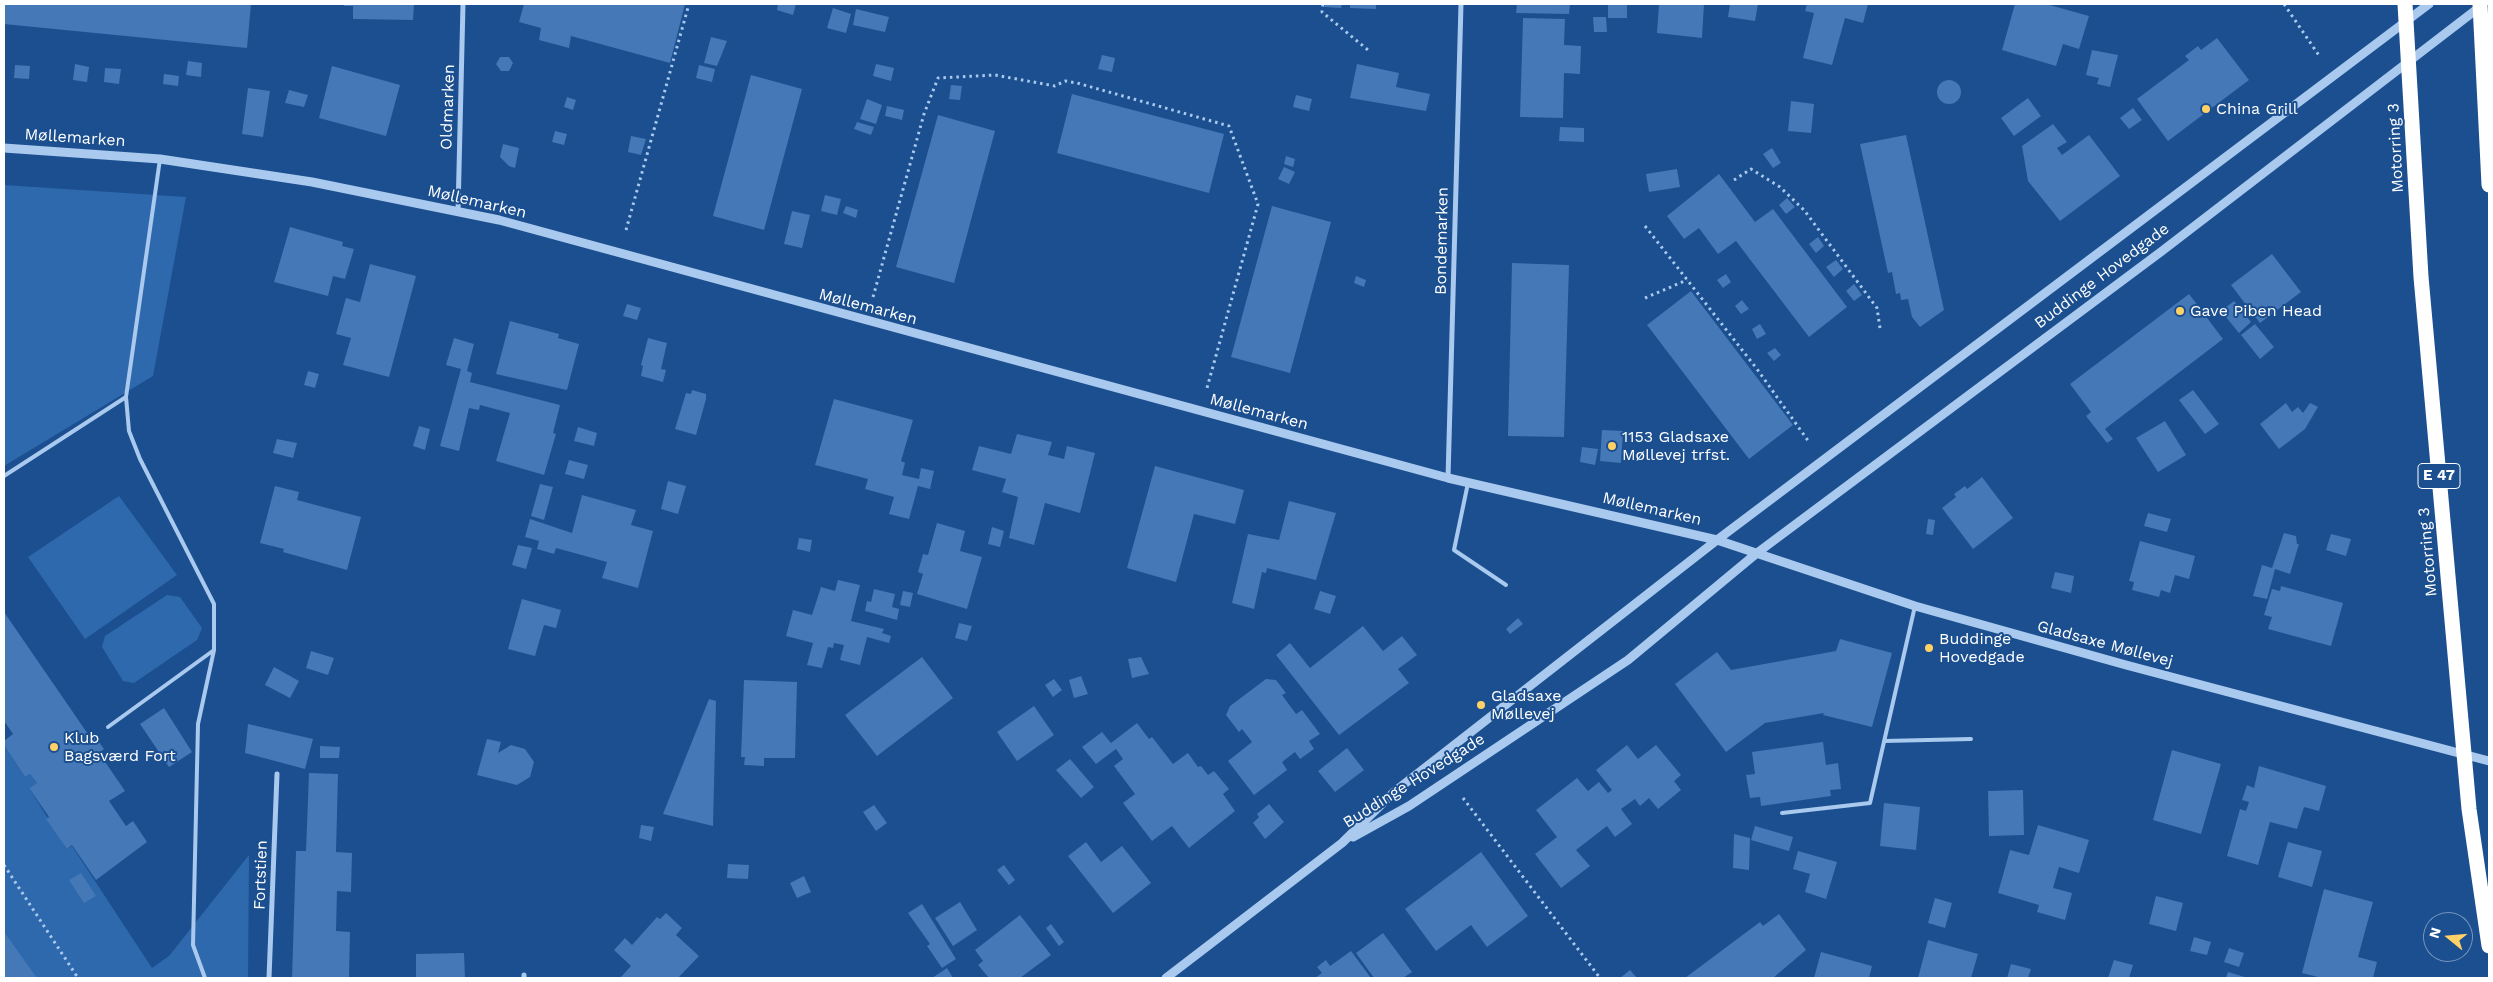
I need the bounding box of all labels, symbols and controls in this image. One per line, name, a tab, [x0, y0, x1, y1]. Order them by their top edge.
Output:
street label: Oldmarken	[437, 64, 459, 150]
place label: China Grill	[2216, 99, 2298, 119]
marker: China Grill	[2200, 103, 2212, 115]
street label: Motorring 3	[2384, 103, 2408, 193]
street label: Møllemarken	[24, 125, 126, 151]
street label: Møllemarken	[426, 181, 528, 223]
street label: Bondemarken	[1431, 187, 1453, 295]
street label: Buddinge Hovedgade	[2031, 219, 2173, 333]
street label: Møllemarken	[817, 285, 919, 329]
place label: Gave Piben Head	[2190, 301, 2322, 321]
marker: Gave Piben Head	[2174, 305, 2186, 317]
street label: Møllemarken	[1208, 390, 1310, 434]
place label: 1153 Gladsaxe Møllevej trfst.	[1622, 427, 1730, 465]
marker: 1153 Gladsaxe Møllevej trfst.	[1606, 440, 1618, 452]
road number: E 47	[2418, 464, 2460, 488]
street label: Møllemarken	[1601, 488, 1703, 530]
street label: Motorring 3	[2415, 506, 2441, 598]
street label: Gladsaxe Møllevej	[2035, 617, 2175, 671]
place label: Buddinge Hovedgade	[1939, 629, 2025, 667]
marker: Buddinge Hovedgade	[1923, 642, 1935, 654]
place label: Gladsaxe Møllevej	[1491, 686, 1561, 724]
marker: Gladsaxe Møllevej	[1475, 699, 1487, 711]
place label: Klub Bagsværd Fort	[64, 728, 176, 766]
street label: Buddinge Hovedgade	[1340, 730, 1488, 832]
marker: Klub Bagsværd Fort	[48, 741, 60, 753]
street label: Fortstien	[250, 840, 272, 910]
north arrow	[2423, 912, 2473, 962]
text: N	[2425, 926, 2444, 940]

